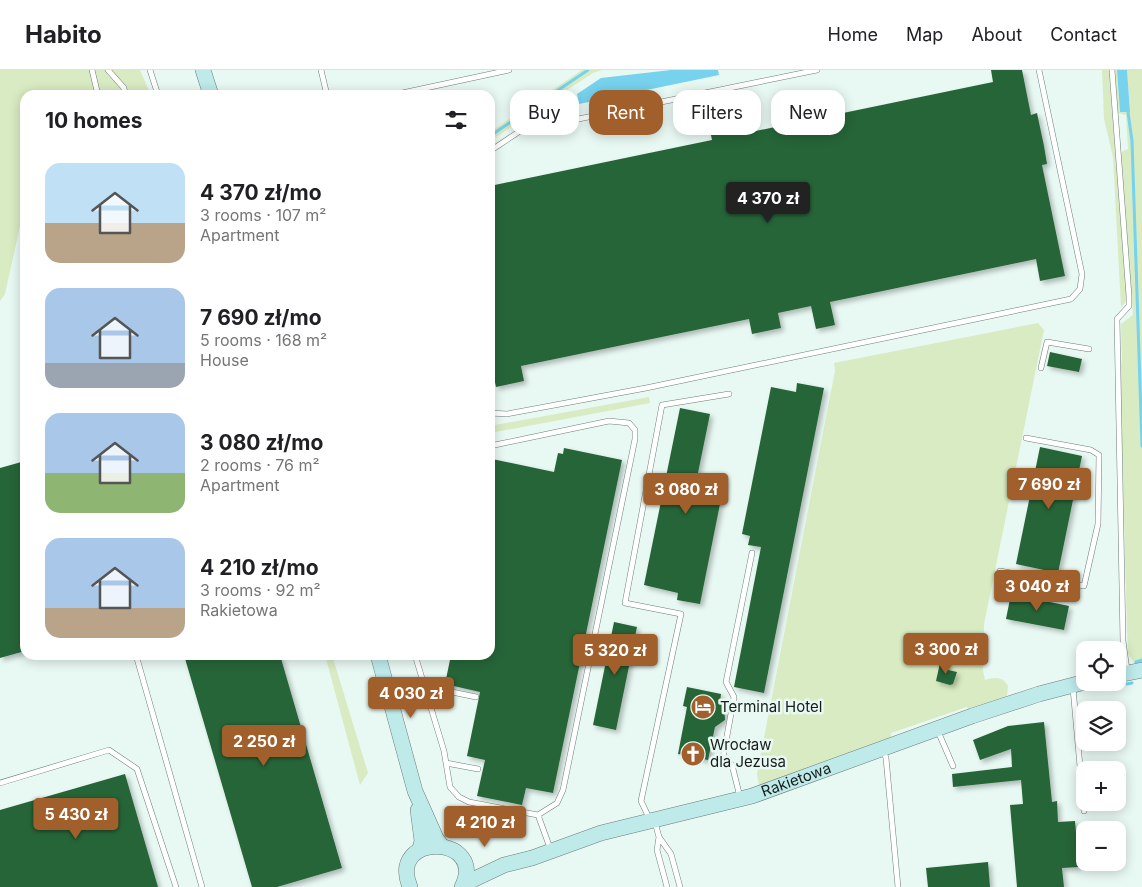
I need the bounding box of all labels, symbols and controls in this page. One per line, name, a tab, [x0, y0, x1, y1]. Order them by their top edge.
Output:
text: Habito	[25, 20, 102, 49]
text: Home	[828, 24, 878, 45]
text: Map	[906, 24, 943, 45]
text: About	[971, 24, 1022, 45]
text: Contact	[1050, 24, 1117, 45]
chip: Buy	[510, 90, 579, 135]
chip: Rent	[589, 90, 663, 135]
chip: Filters	[673, 90, 761, 135]
chip: New	[771, 90, 845, 135]
icon: filters	[442, 106, 470, 134]
text: 10 homes	[45, 108, 143, 133]
text: 4 370 zł/mo	[200, 180, 322, 205]
pin: 4 370 zł	[716, 182, 820, 224]
icon: home	[85, 183, 145, 243]
text: 4 370 zł	[737, 188, 799, 208]
text: 3 rooms · 107 m²	[200, 205, 326, 225]
text: Apartment	[200, 225, 280, 245]
text: 7 690 zł/mo	[200, 305, 322, 330]
icon: home	[85, 308, 145, 368]
text: 5 rooms · 168 m²	[200, 330, 327, 350]
text: House	[200, 350, 249, 370]
text: 3 080 zł/mo	[200, 430, 323, 455]
icon: home	[85, 433, 145, 493]
text: 2 rooms · 76 m²	[200, 455, 320, 475]
pin: 7 690 zł	[997, 468, 1101, 510]
pin: 3 080 zł	[634, 472, 738, 515]
text: 7 690 zł	[1018, 474, 1080, 494]
text: Apartment	[200, 475, 280, 495]
text: 3 080 zł	[654, 479, 718, 499]
text: 4 210 zł/mo	[200, 555, 319, 580]
icon: home	[85, 558, 145, 618]
pin: 3 040 zł	[985, 570, 1089, 612]
text: 3 040 zł	[1005, 576, 1069, 596]
text: 3 rooms · 92 m²	[200, 580, 321, 600]
text: Rakietowa	[200, 600, 278, 620]
pin: 3 300 zł	[894, 632, 998, 675]
pin: 5 320 zł	[563, 634, 667, 676]
text: 3 300 zł	[914, 639, 978, 659]
text: 5 320 zł	[584, 640, 646, 660]
map controls	[1076, 641, 1126, 871]
button: locate	[1076, 641, 1126, 691]
pin: 4 030 zł	[359, 676, 463, 719]
text: 4 030 zł	[379, 683, 443, 703]
hotel icon: Terminal Hotel	[690, 694, 716, 720]
place label: Terminal Hotel	[720, 697, 822, 716]
button: layers	[1076, 701, 1126, 751]
pin: 2 250 zł	[212, 724, 316, 767]
text: 2 250 zł	[233, 731, 295, 751]
place label: Wrocław dla Jezusa	[710, 735, 786, 771]
church icon: Wrocław dla Jezusa	[680, 741, 706, 767]
street label: Rakietowa	[759, 758, 833, 801]
button: +	[1076, 761, 1126, 811]
pin: 5 430 zł	[24, 798, 128, 840]
text: 5 430 zł	[44, 804, 108, 824]
pin: 4 210 zł	[433, 806, 537, 848]
text: 4 210 zł	[455, 812, 515, 832]
button: −	[1076, 821, 1126, 871]

